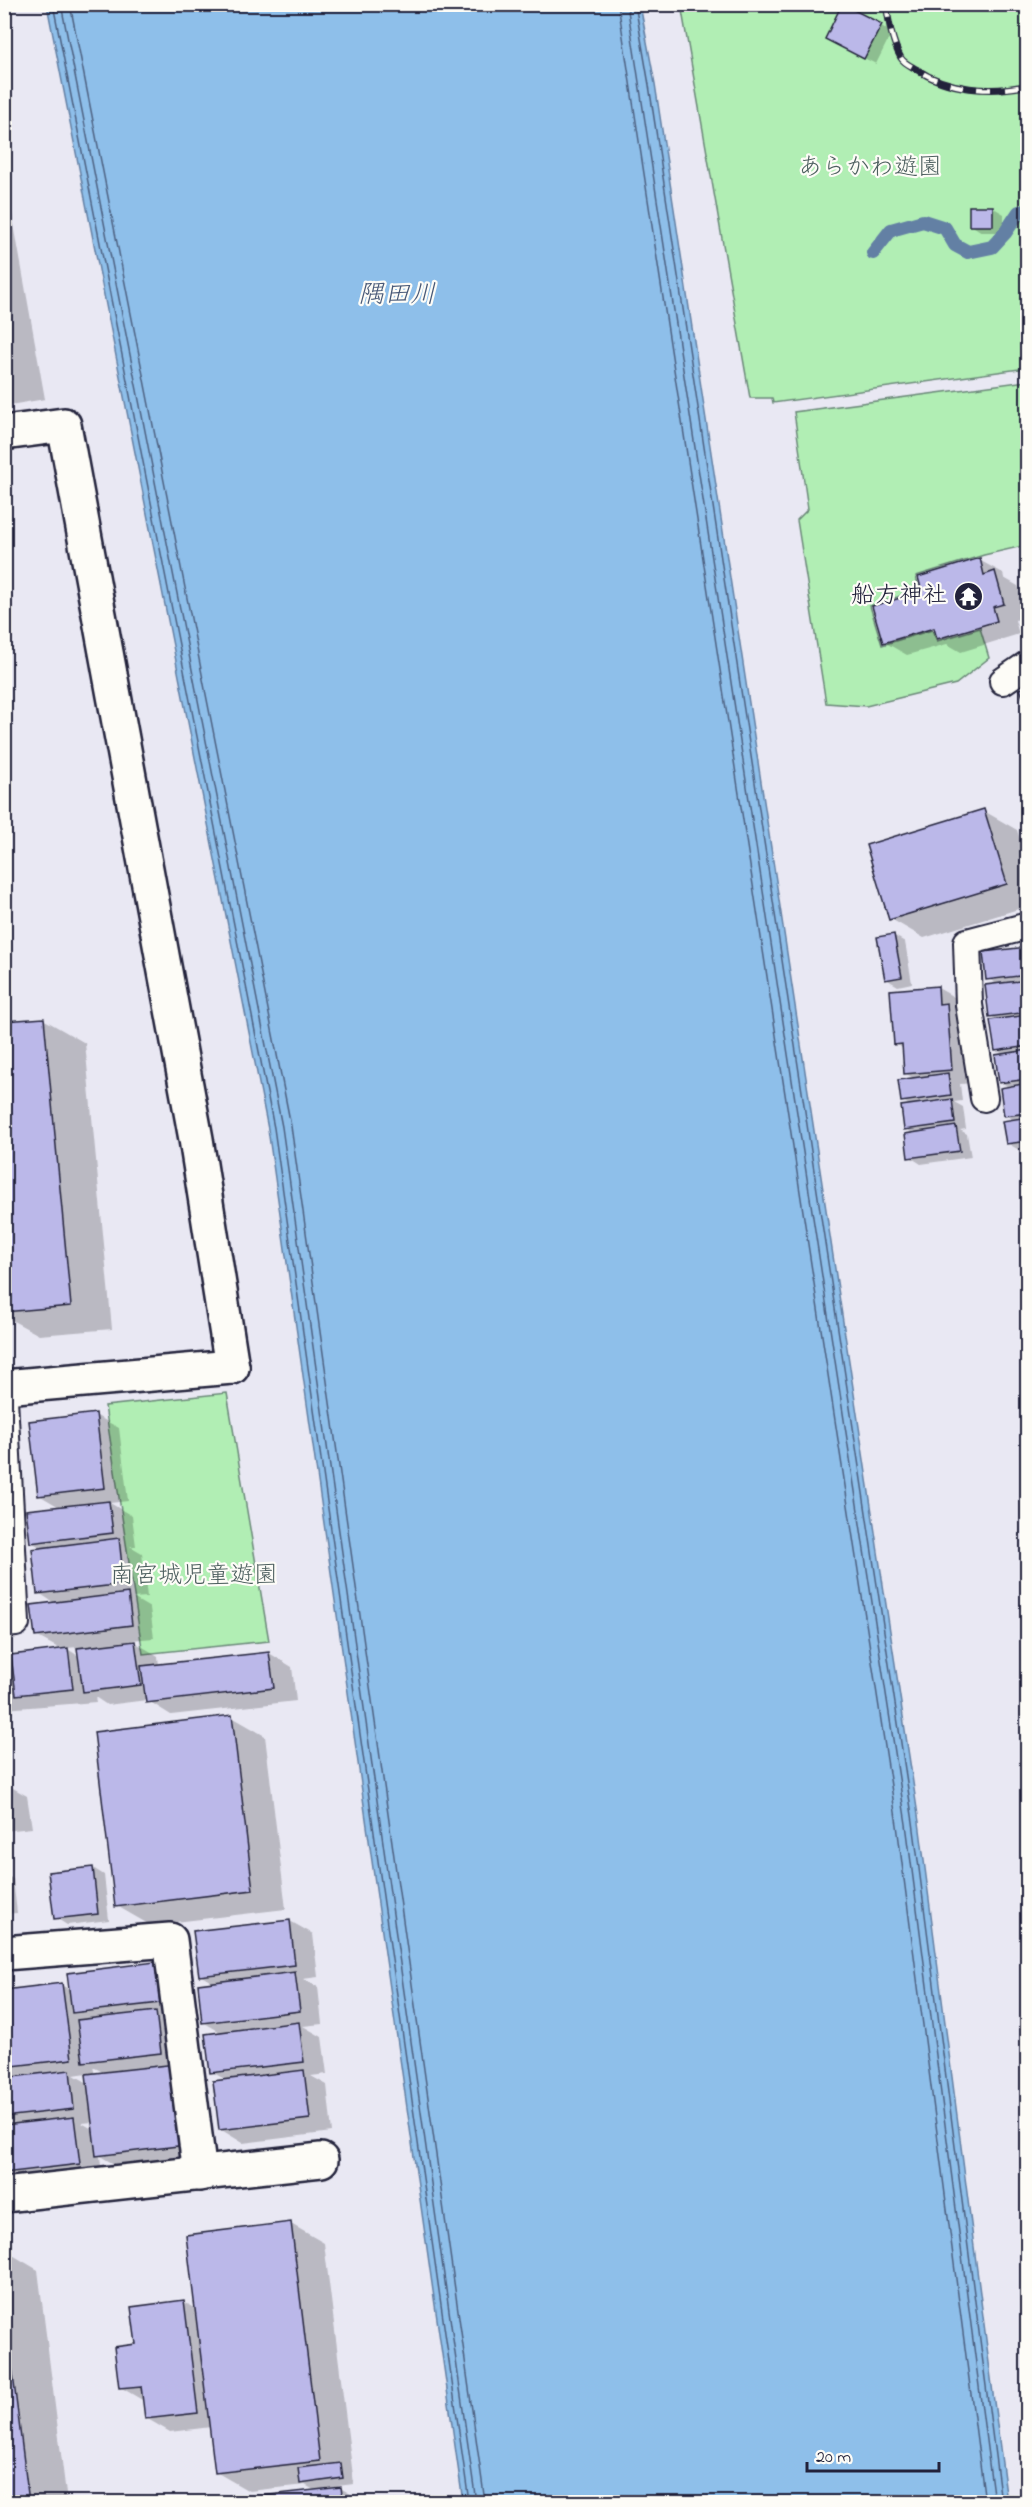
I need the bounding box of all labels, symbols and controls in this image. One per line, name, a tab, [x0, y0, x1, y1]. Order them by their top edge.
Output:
park label: あらかわ遊園	[798, 151, 942, 186]
water label: 隅田川	[358, 277, 436, 315]
place label: 船方神社	[851, 579, 947, 614]
temple icon: 船方神社	[952, 580, 984, 612]
park label: 南宮城児童遊園	[110, 1559, 278, 1594]
scale bar	[807, 2435, 939, 2473]
text: 20 m	[816, 2445, 851, 2471]

